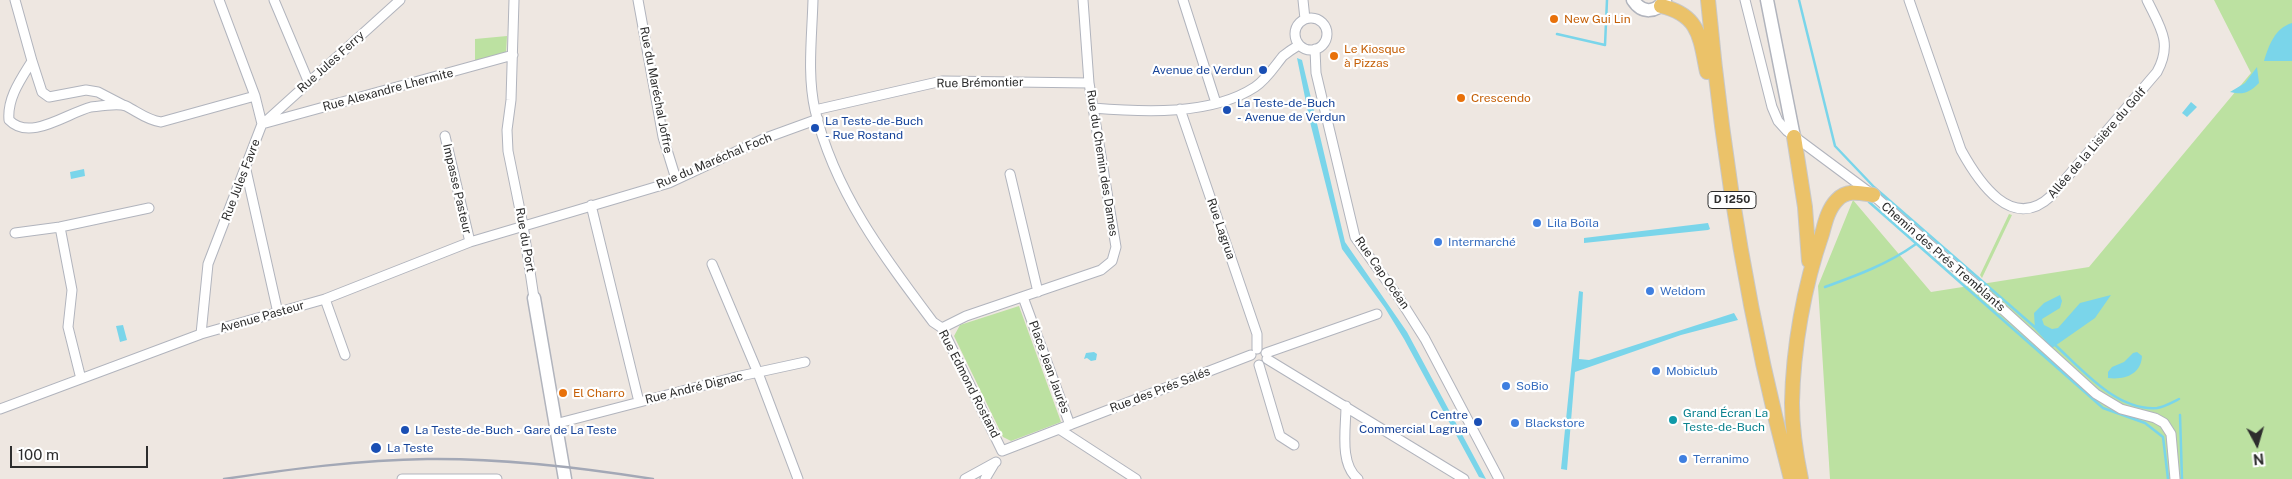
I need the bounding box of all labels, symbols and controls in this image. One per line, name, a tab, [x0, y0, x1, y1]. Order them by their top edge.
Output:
place label: New Gui Lin	[1564, 12, 1631, 26]
marker: New Gui Lin	[1548, 13, 1560, 25]
street label: Rue du Maréchal Joffre	[637, 25, 675, 155]
street label: Rue Jules Ferry	[295, 28, 367, 96]
place label: Le Kiosque à Pizzas	[1344, 42, 1405, 70]
marker: Le Kiosque à Pizzas	[1328, 50, 1340, 62]
place label: Avenue de Verdun	[1152, 63, 1253, 77]
marker: Avenue de Verdun	[1257, 64, 1269, 76]
street label: Rue Alexandre Lhermite	[321, 66, 455, 114]
street label: Rue Brémontier	[936, 75, 1024, 91]
street label: Allée de la Lisière du Golf	[2045, 84, 2149, 202]
street label: Rue du Chemin des Dames	[1083, 89, 1121, 237]
place label: Crescendo	[1471, 91, 1531, 105]
marker: Crescendo	[1455, 92, 1467, 104]
place label: La Teste-de-Buch - Avenue de Verdun	[1237, 96, 1345, 124]
marker: La Teste-de-Buch - Avenue de Verdun	[1221, 104, 1233, 116]
place label: La Teste-de-Buch - Rue Rostand	[825, 114, 923, 142]
marker: La Teste-de-Buch - Rue Rostand	[809, 122, 821, 134]
street label: Rue du Maréchal Foch	[654, 130, 774, 192]
street label: Rue Jules Favre	[219, 137, 263, 223]
street label: Impasse Pasteur	[440, 142, 474, 236]
road number: D 1250	[1708, 192, 1756, 208]
street label: Rue Lagrua	[1204, 196, 1238, 262]
street label: Chemin des Prés Tremblants	[1878, 199, 2008, 315]
street label: Rue du Port	[512, 207, 538, 273]
place label: Lila Boïla	[1547, 216, 1599, 230]
marker: Lila Boïla	[1531, 217, 1543, 229]
street label: Rue Cap Océan	[1352, 234, 1412, 312]
place label: Intermarché	[1448, 235, 1516, 249]
marker: Intermarché	[1432, 236, 1444, 248]
place label: Weldom	[1660, 284, 1705, 298]
marker: Weldom	[1644, 285, 1656, 297]
street label: Avenue Pasteur	[218, 298, 306, 336]
street label: Place Jean Jaurès	[1026, 319, 1072, 415]
street label: Rue Edmond Rostand	[935, 328, 1003, 440]
street label: Rue des Prés Salés	[1108, 364, 1212, 416]
place label: Mobiclub	[1666, 364, 1718, 378]
marker: Mobiclub	[1650, 365, 1662, 377]
street label: Rue André Dignac	[644, 369, 744, 407]
place label: SoBio	[1516, 379, 1549, 393]
marker: SoBio	[1500, 380, 1512, 392]
place label: El Charro	[573, 386, 625, 400]
marker: El Charro	[557, 387, 569, 399]
place label: Grand Écran La Teste-de-Buch	[1683, 406, 1768, 434]
place label: Centre Commercial Lagrua	[1359, 408, 1468, 436]
marker: Grand Écran La Teste-de-Buch	[1667, 414, 1679, 426]
marker: Centre Commercial Lagrua	[1472, 416, 1484, 428]
place label: Blackstore	[1525, 416, 1585, 430]
marker: Blackstore	[1509, 417, 1521, 429]
north arrow	[2232, 419, 2282, 469]
place label: La Teste-de-Buch - Gare de La Teste	[415, 423, 617, 437]
marker: La Teste-de-Buch - Gare de La Teste	[399, 424, 411, 436]
scale bar	[12, 436, 150, 468]
marker: La Teste	[369, 441, 383, 455]
place label: La Teste	[387, 441, 434, 455]
text: 100 m	[18, 446, 59, 463]
text: N	[2252, 450, 2265, 467]
place label: Terranimo	[1693, 452, 1749, 466]
marker: Terranimo	[1677, 453, 1689, 465]

